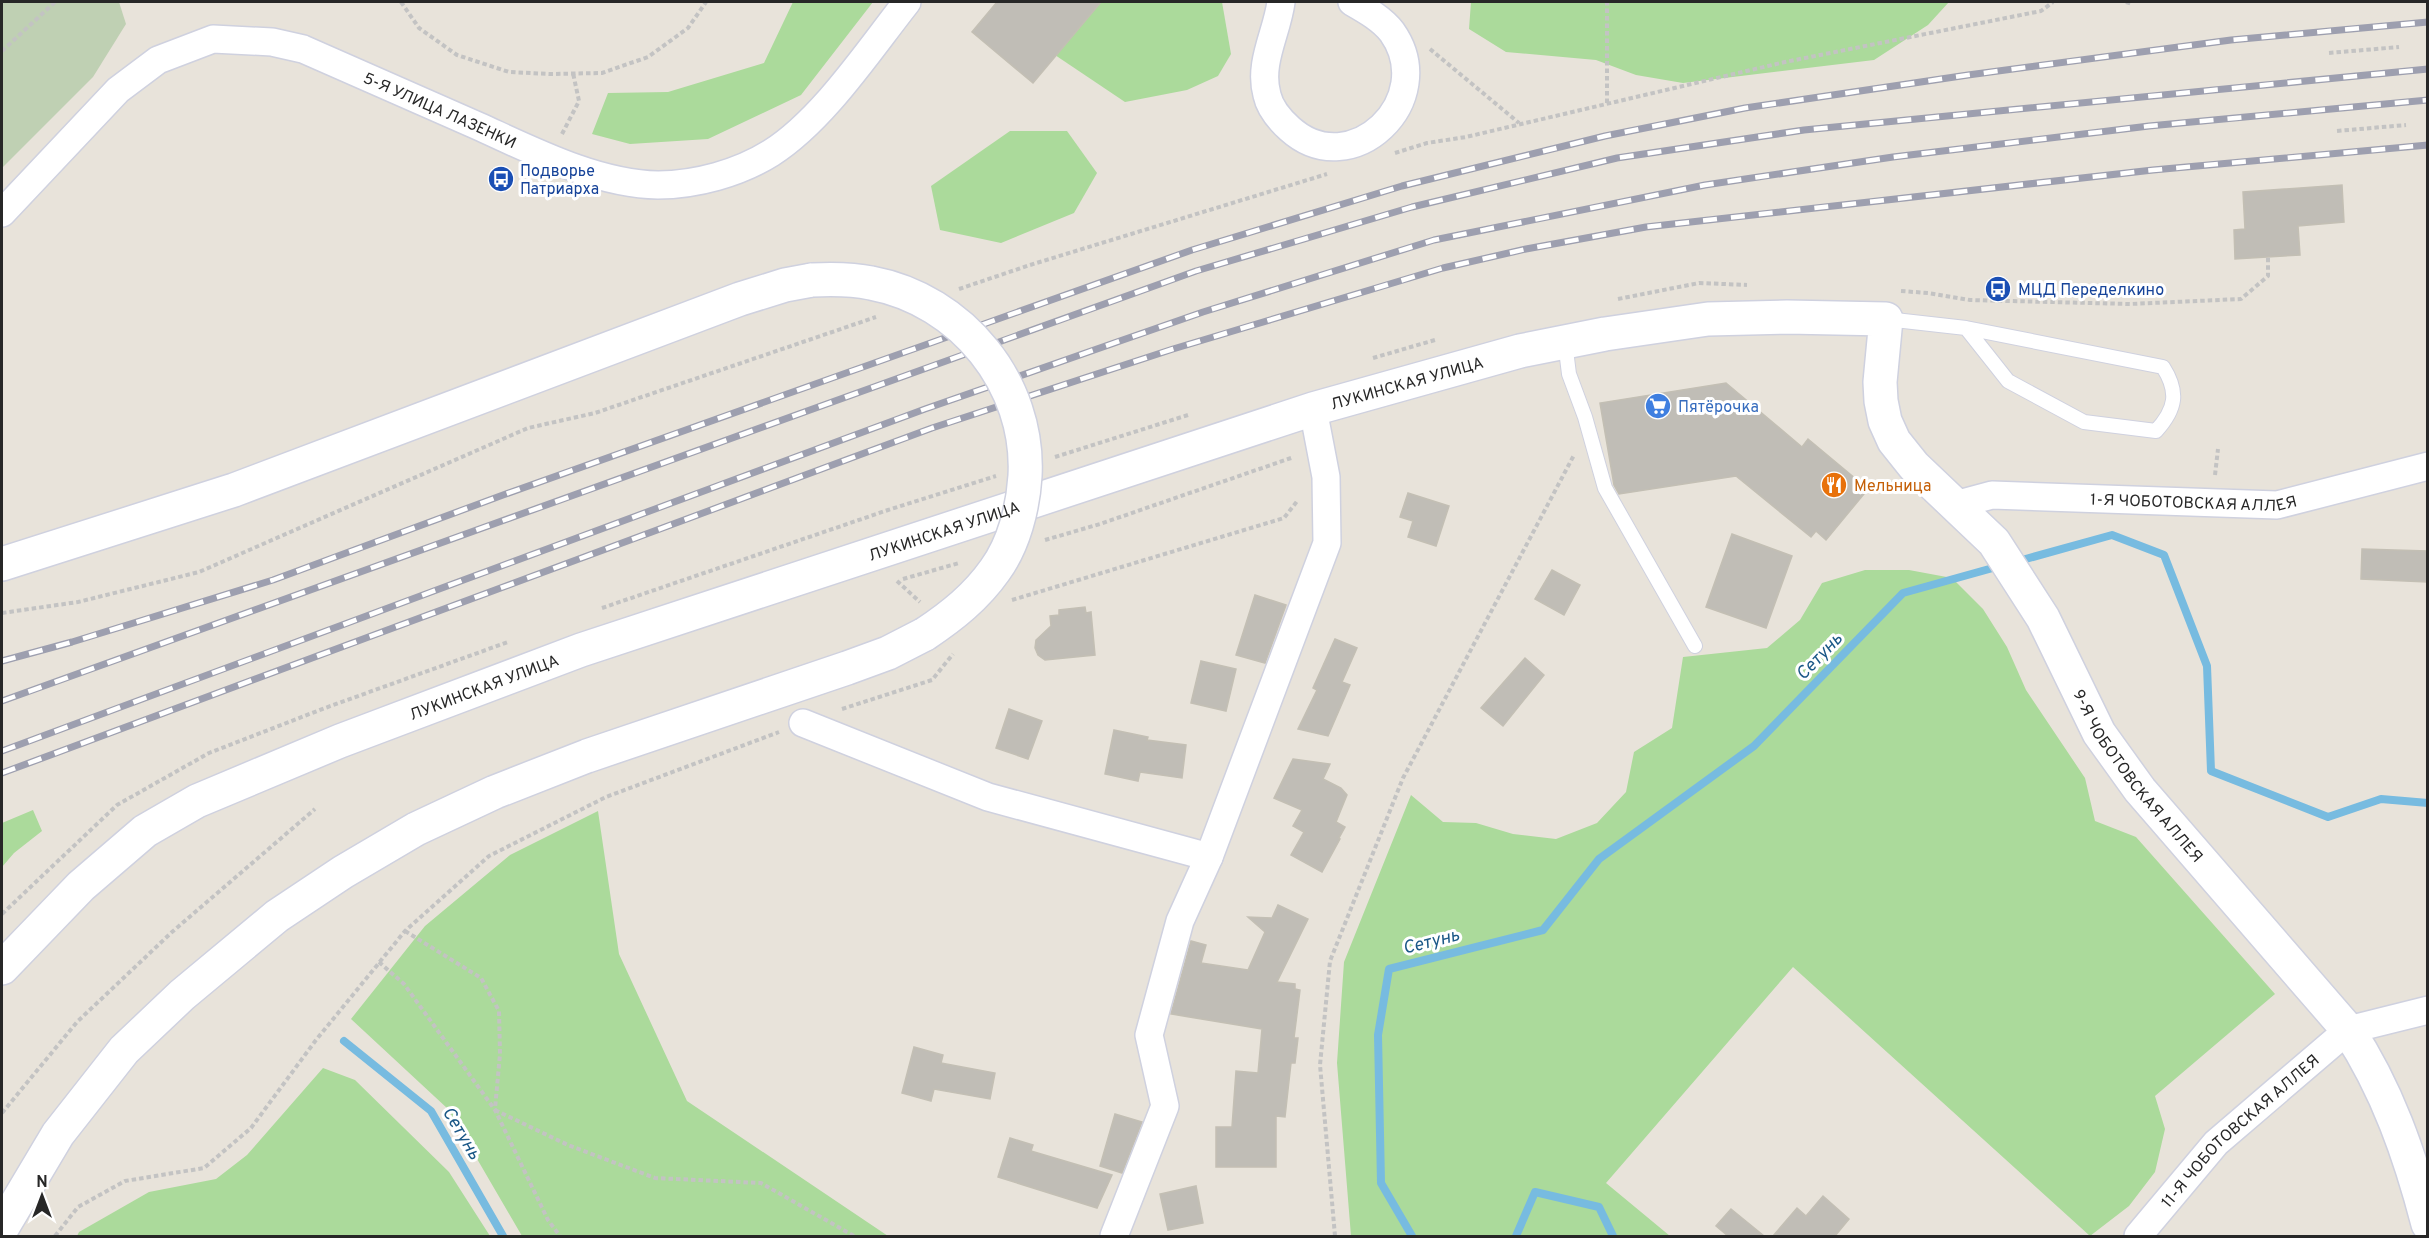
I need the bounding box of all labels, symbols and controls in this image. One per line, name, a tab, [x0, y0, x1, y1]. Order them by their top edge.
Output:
street label: 5-Я УЛИЦА ЛАЗЕНКИ	[360, 69, 519, 154]
place label: Подворье Патриарха	[520, 162, 599, 200]
bus stop icon: Подворье Патриарха	[486, 164, 516, 194]
bus stop icon: МЦД Переделкино	[1983, 274, 2013, 304]
place label: МЦД Переделкино	[2018, 281, 2164, 301]
street label: ЛУКИНСКАЯ УЛИЦА	[1328, 354, 1486, 416]
supermarket icon: Пятёрочка	[1643, 391, 1673, 421]
place label: Пятёрочка	[1678, 398, 1759, 418]
restaurant icon: Мельница	[1819, 470, 1849, 500]
place label: Мельница	[1854, 477, 1931, 497]
street label: 1-Я ЧОБОТОВСКАЯ АЛЛЕЯ	[2090, 490, 2299, 517]
street label: ЛУКИНСКАЯ УЛИЦА	[866, 498, 1023, 567]
water label: Сетунь	[1792, 628, 1848, 686]
street label: ЛУКИНСКАЯ УЛИЦА	[407, 651, 562, 726]
street label: 9-Я ЧОБОТОВСКАЯ АЛЛЕЯ	[2067, 687, 2206, 867]
water label: Сетунь	[1401, 924, 1462, 961]
street label: 11-Я ЧОБОТОВСКАЯ АЛЛЕЯ	[2158, 1051, 2324, 1213]
water label: Сетунь	[436, 1103, 485, 1164]
north arrow	[12, 1166, 72, 1226]
text: N	[36, 1173, 48, 1193]

